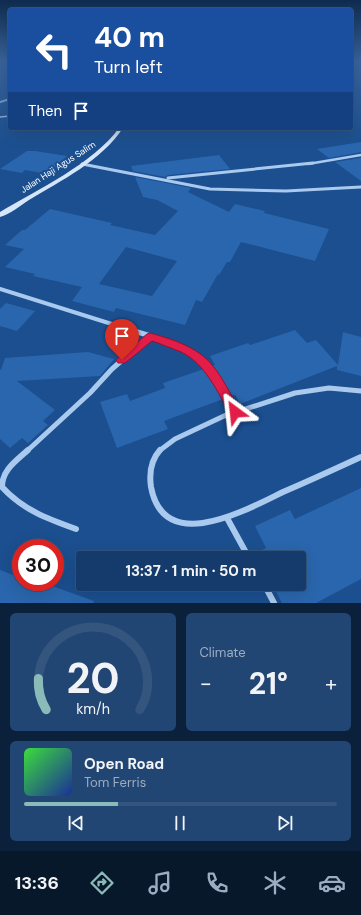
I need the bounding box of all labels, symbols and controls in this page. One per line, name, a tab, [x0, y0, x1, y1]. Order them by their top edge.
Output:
text: 40 m	[94, 19, 165, 56]
icon: left	[28, 24, 80, 76]
text: Turn left	[94, 55, 163, 79]
icon: arrive	[70, 100, 92, 122]
text: Then	[28, 101, 62, 121]
street label: Jalan Haji Agus Salim	[18, 138, 98, 196]
pin	[105, 319, 139, 360]
icon: arrive	[111, 325, 133, 347]
position arrow	[214, 391, 256, 433]
speed limit sign: 30	[12, 539, 64, 591]
text: 13:37 · 1 min · 50 m	[126, 561, 256, 581]
text: Climate	[200, 644, 246, 661]
text: 20	[66, 652, 119, 706]
text: 21°	[249, 664, 288, 703]
text: −	[200, 669, 212, 698]
text: +	[325, 669, 337, 698]
text: km/h	[76, 700, 110, 718]
text: Open Road	[84, 754, 164, 774]
text: Tom Ferris	[84, 774, 146, 791]
icon: previous	[65, 812, 87, 834]
icon: pause	[169, 812, 191, 834]
icon: next	[274, 812, 296, 834]
icon: directions	[88, 869, 116, 897]
icon: music	[146, 869, 174, 897]
icon: phone	[203, 869, 231, 897]
icon: climate	[261, 869, 289, 897]
icon: car	[318, 869, 346, 897]
text: 13:36	[15, 871, 59, 895]

